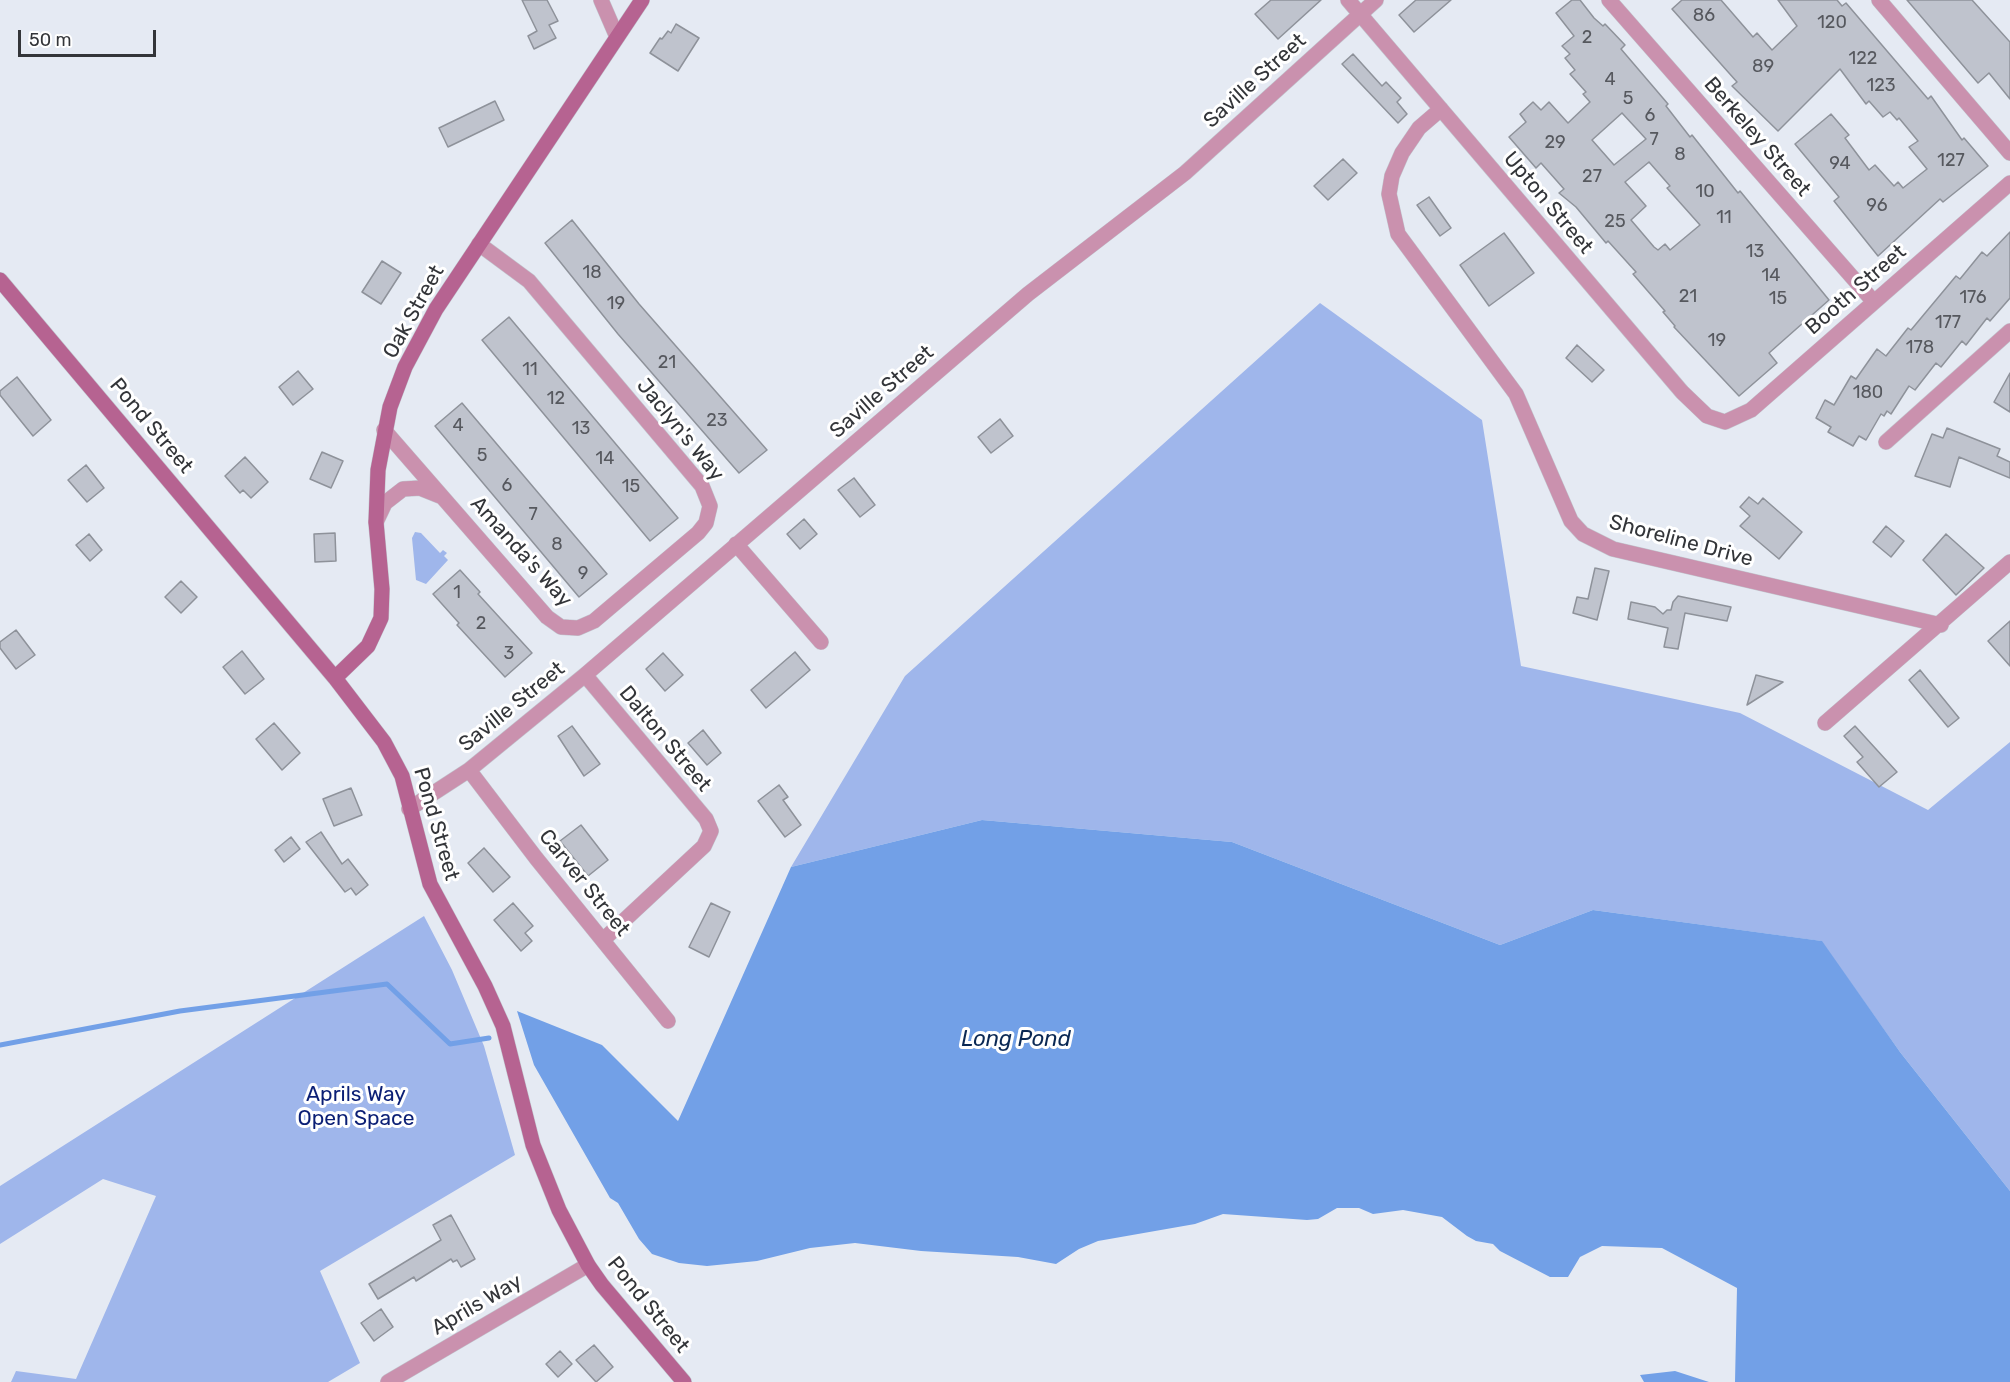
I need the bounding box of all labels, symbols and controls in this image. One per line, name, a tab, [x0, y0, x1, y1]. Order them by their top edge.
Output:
house number: 86	[1693, 5, 1715, 27]
house number: 120	[1817, 12, 1847, 34]
scale bar	[21, 18, 159, 56]
house number: 2	[1582, 27, 1592, 49]
street label: Saville Street	[1199, 28, 1311, 134]
text: 50 m	[29, 29, 72, 51]
house number: 122	[1849, 48, 1877, 70]
house number: 89	[1752, 56, 1774, 78]
house number: 4	[1604, 69, 1616, 91]
street label: Berkeley Street	[1698, 72, 1816, 202]
house number: 123	[1866, 75, 1896, 97]
house number: 5	[1623, 88, 1633, 110]
house number: 6	[1645, 105, 1655, 127]
house number: 7	[1649, 129, 1659, 151]
house number: 29	[1544, 132, 1566, 154]
house number: 8	[1674, 144, 1686, 166]
street label: Upton Street	[1498, 147, 1598, 259]
house number: 127	[1937, 150, 1965, 172]
house number: 94	[1829, 153, 1851, 175]
house number: 27	[1582, 166, 1602, 188]
house number: 10	[1695, 181, 1715, 203]
house number: 96	[1866, 195, 1888, 217]
house number: 11	[1716, 207, 1732, 229]
house number: 25	[1604, 211, 1626, 233]
street label: Booth Street	[1801, 240, 1911, 340]
house number: 13	[1746, 241, 1764, 263]
street label: Oak Street	[378, 261, 450, 363]
house number: 18	[582, 262, 602, 284]
house number: 14	[1762, 265, 1780, 287]
house number: 21	[1679, 286, 1697, 308]
house number: 176	[1959, 287, 1987, 309]
house number: 15	[1769, 288, 1787, 310]
house number: 19	[607, 293, 625, 315]
house number: 177	[1935, 312, 1961, 334]
house number: 19	[1708, 330, 1726, 352]
house number: 178	[1906, 337, 1934, 359]
street label: Saville Street	[825, 340, 939, 444]
house number: 21	[658, 352, 676, 374]
house number: 11	[522, 359, 538, 381]
street label: Pond Street	[104, 373, 198, 479]
street label: Jaclyn's Way	[631, 374, 729, 486]
house number: 180	[1853, 382, 1883, 404]
house number: 12	[547, 388, 565, 410]
house number: 23	[706, 410, 728, 432]
house number: 4	[452, 415, 464, 437]
house number: 13	[572, 418, 590, 440]
house number: 5	[477, 445, 487, 467]
house number: 14	[596, 448, 614, 470]
house number: 6	[502, 475, 512, 497]
house number: 15	[622, 476, 640, 498]
street label: Amanda's Way	[465, 492, 577, 612]
house number: 7	[528, 504, 538, 526]
street label: Shoreline Drive	[1606, 510, 1756, 572]
house number: 8	[551, 534, 563, 556]
house number: 9	[578, 563, 588, 585]
house number: 1	[453, 582, 461, 604]
house number: 2	[476, 613, 486, 635]
house number: 3	[504, 643, 514, 665]
street label: Saville Street	[454, 657, 570, 757]
street label: Dalton Street	[614, 681, 716, 797]
street label: Pond Street	[408, 765, 464, 883]
street label: Carver Street	[533, 824, 635, 942]
water label: Long Pond	[961, 1027, 1071, 1053]
park label: Aprils Way Open Space	[298, 1082, 414, 1132]
street label: Pond Street	[602, 1252, 694, 1358]
street label: Aprils Way	[427, 1269, 527, 1341]

